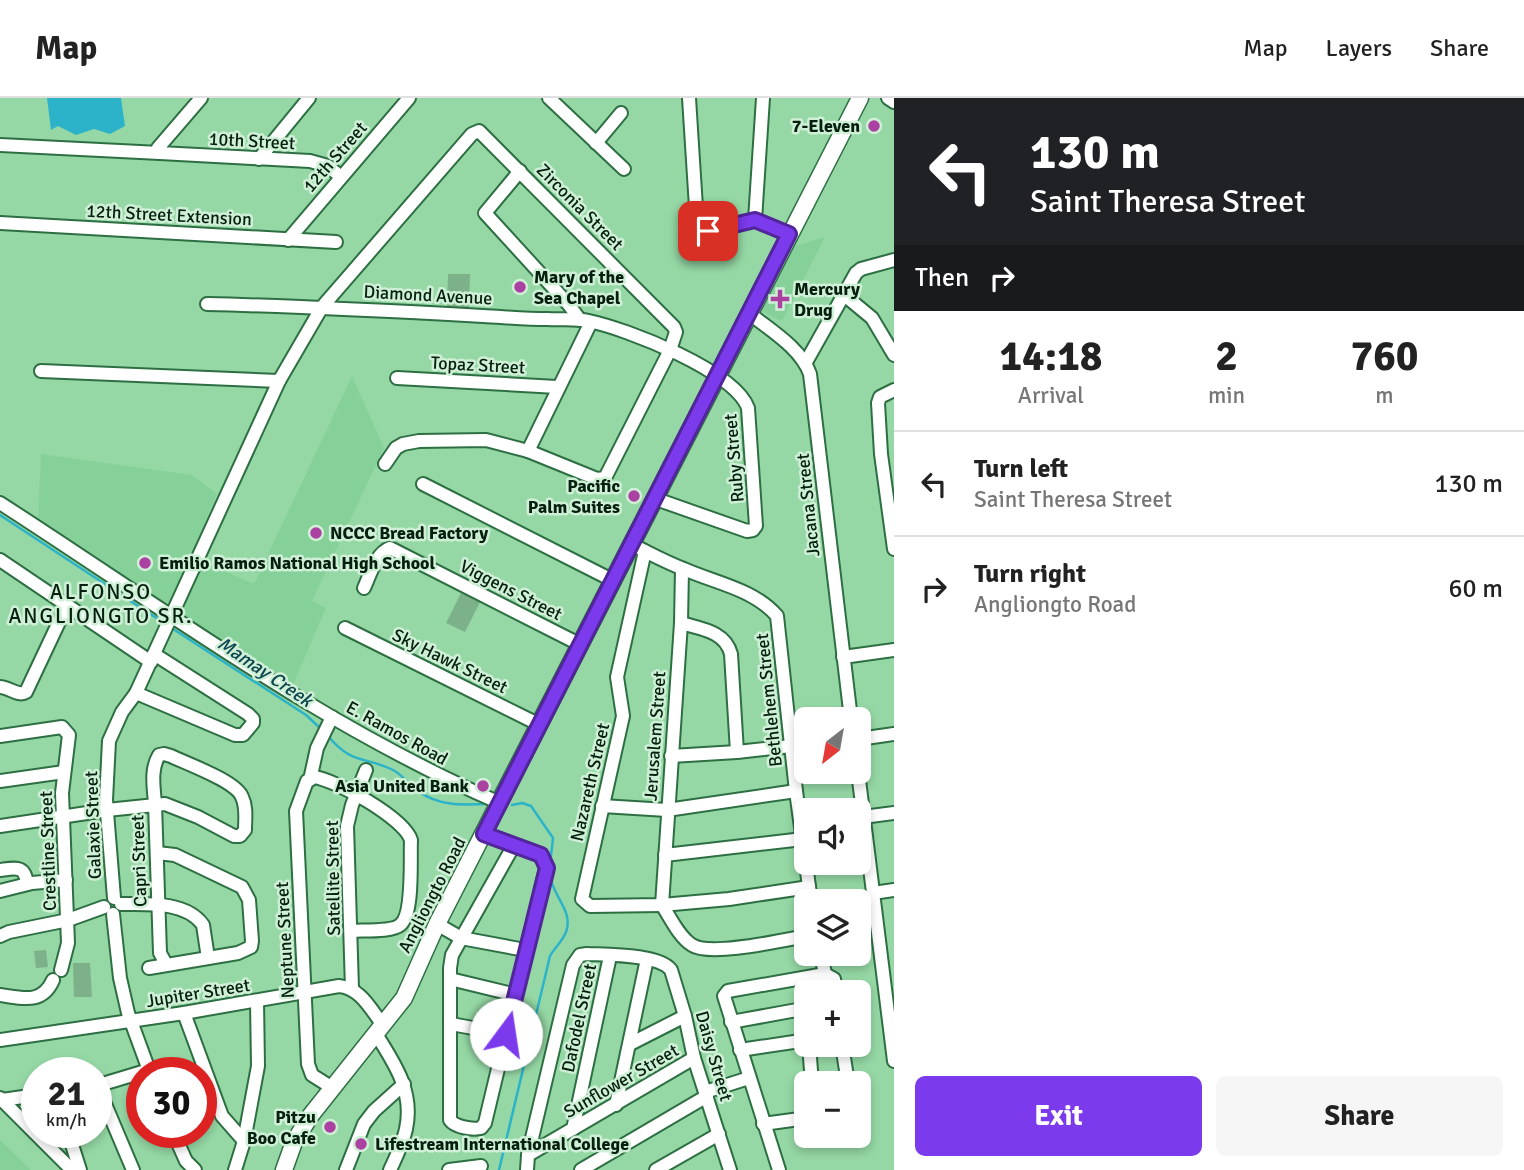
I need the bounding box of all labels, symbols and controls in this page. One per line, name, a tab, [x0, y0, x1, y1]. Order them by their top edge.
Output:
text: Map	[35, 28, 97, 69]
text: Map	[1243, 33, 1288, 63]
text: Layers	[1326, 33, 1392, 63]
text: Share	[1430, 33, 1489, 63]
place label: 7-Eleven	[792, 115, 860, 137]
street label: 12th Street	[298, 117, 372, 197]
marker: 7-Eleven	[866, 118, 882, 134]
text: 130 m	[1030, 122, 1160, 182]
icon: left	[915, 126, 1006, 217]
street label: 10th Street	[208, 128, 296, 154]
street label: Zirconia Street	[532, 159, 628, 255]
text: Saint Theresa Street	[1030, 182, 1305, 221]
street label: 12th Street Extension	[86, 200, 252, 230]
pin	[678, 201, 738, 261]
icon: arrive	[689, 212, 727, 250]
icon: right	[983, 259, 1021, 297]
text: Then	[915, 262, 969, 294]
place label: Mary of the Sea Chapel	[534, 266, 624, 309]
place label: Mercury Drug	[794, 278, 860, 321]
marker: Mary of the Sea Chapel	[512, 279, 528, 295]
street label: Diamond Avenue	[363, 281, 493, 309]
marker: Mercury Drug	[772, 291, 788, 307]
text: 14:18	[999, 331, 1103, 382]
text: 2	[1215, 331, 1238, 382]
text: 760	[1350, 331, 1419, 382]
street label: Topaz Street	[430, 352, 526, 378]
text: Arrival	[1018, 381, 1084, 410]
text: min	[1208, 381, 1245, 410]
text: m	[1375, 381, 1394, 410]
street label: Ruby Street	[719, 413, 749, 503]
street label: Jacana Street	[792, 452, 824, 558]
text: Turn left	[974, 453, 1068, 485]
icon: left	[915, 465, 953, 503]
text: 130 m	[1434, 468, 1503, 500]
place label: Pacific Palm Suites	[528, 475, 620, 518]
text: Saint Theresa Street	[974, 485, 1172, 514]
marker: Pacific Palm Suites	[626, 488, 642, 504]
place label: NCCC Bread Factory	[330, 522, 488, 544]
marker: NCCC Bread Factory	[308, 525, 324, 541]
place label: Emilio Ramos National High School	[159, 552, 435, 574]
marker: Emilio Ramos National High School	[137, 555, 153, 571]
street label: Viggens Street	[456, 555, 566, 625]
text: Turn right	[974, 558, 1086, 590]
icon: right	[915, 570, 953, 608]
text: 60 m	[1448, 573, 1503, 605]
district label: ALFONSO ANGLIONGTO SR.	[8, 579, 194, 629]
text: Angliongto Road	[974, 590, 1136, 619]
street label: Sky Hawk Street	[389, 624, 511, 698]
water label: Mamay Creek	[213, 632, 318, 713]
street label: Bethlehem Street	[751, 632, 787, 768]
street label: Jerusalem Street	[639, 670, 671, 802]
street label: E. Ramos Road	[342, 696, 452, 770]
north arrow	[794, 707, 872, 784]
map controls	[794, 707, 871, 1148]
street label: Nazareth Street	[566, 721, 614, 843]
street label: Galaxie Street	[80, 771, 106, 879]
place label: Asia United Bank	[335, 775, 470, 797]
marker: Asia United Bank	[475, 778, 491, 794]
street label: Crestline Street	[35, 791, 61, 911]
button: sound	[794, 798, 871, 875]
street label: Capri Street	[126, 815, 152, 907]
street label: Satellite Street	[321, 820, 345, 936]
street label: Angliongto Road	[393, 833, 471, 957]
street label: Neptune Street	[271, 881, 299, 999]
button: layers	[794, 889, 871, 966]
street label: Dafodel Street	[557, 962, 601, 1074]
street label: Jupiter Street	[144, 974, 252, 1012]
button: +	[794, 980, 871, 1057]
position arrow	[469, 997, 543, 1071]
street label: Daisy Street	[691, 1008, 737, 1104]
street label: Sunflower Street	[560, 1039, 682, 1123]
speed limit sign: 30	[126, 1057, 217, 1148]
button: −	[794, 1071, 871, 1148]
text: 21	[48, 1072, 85, 1115]
button: Exit	[915, 1076, 1202, 1156]
button: Share	[1216, 1076, 1503, 1156]
place label: Pitzu Boo Cafe	[247, 1106, 316, 1149]
text: km/h	[46, 1109, 87, 1131]
marker: Pitzu Boo Cafe	[322, 1119, 338, 1135]
place label: Lifestream International College	[375, 1133, 629, 1155]
marker: Lifestream International College	[353, 1136, 369, 1152]

